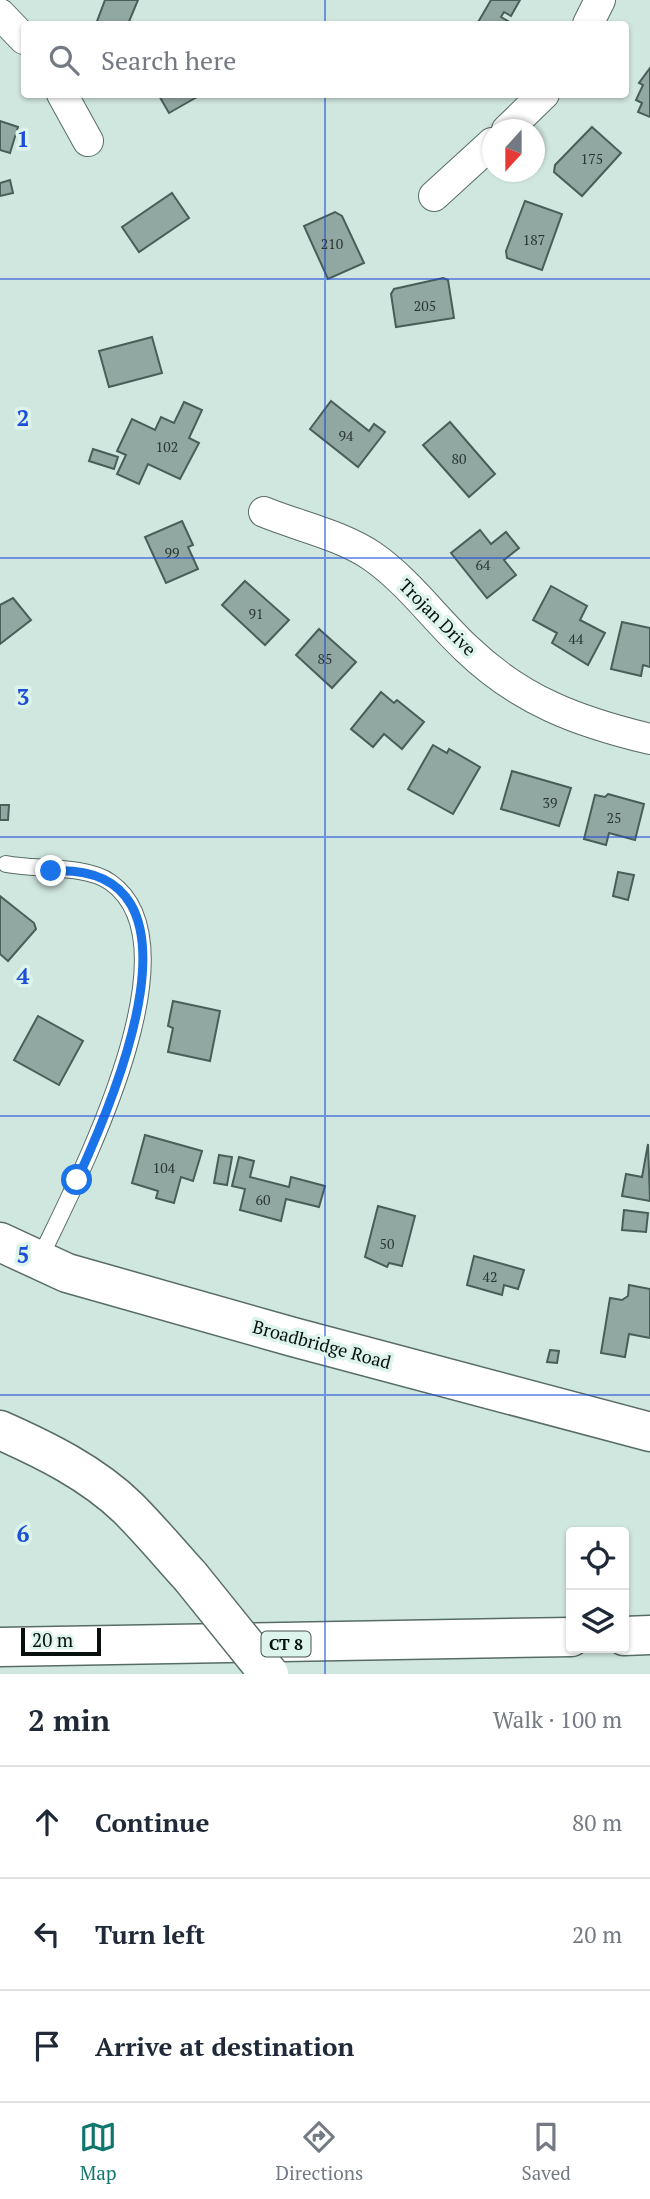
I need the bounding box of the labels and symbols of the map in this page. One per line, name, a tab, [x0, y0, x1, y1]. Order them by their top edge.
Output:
north arrow	[482, 119, 545, 182]
text: 1	[17, 123, 30, 154]
house number: 175	[581, 149, 603, 168]
house number: 187	[523, 230, 545, 249]
house number: 210	[321, 234, 343, 253]
house number: 205	[414, 296, 436, 315]
text: 2	[17, 402, 30, 433]
house number: 94	[339, 426, 354, 445]
house number: 102	[156, 437, 178, 456]
house number: 80	[452, 449, 466, 468]
house number: 99	[165, 543, 179, 562]
house number: 64	[476, 555, 491, 574]
street label: Trojan Drive	[394, 573, 482, 661]
house number: 91	[249, 604, 263, 623]
house number: 44	[569, 629, 584, 648]
house number: 85	[318, 649, 332, 668]
text: 3	[17, 681, 30, 712]
house number: 39	[543, 793, 557, 812]
house number: 25	[607, 808, 621, 827]
route end	[35, 855, 66, 886]
text: 4	[17, 960, 30, 991]
house number: 104	[153, 1158, 176, 1177]
route start	[61, 1164, 92, 1195]
house number: 60	[256, 1190, 270, 1209]
house number: 50	[380, 1234, 394, 1253]
text: 5	[17, 1239, 30, 1270]
house number: 42	[483, 1267, 497, 1286]
street label: Broadbridge Road	[250, 1314, 394, 1374]
text: 6	[17, 1518, 30, 1549]
scale bar	[21, 1625, 102, 1657]
road number: CT 8	[262, 1632, 310, 1656]

